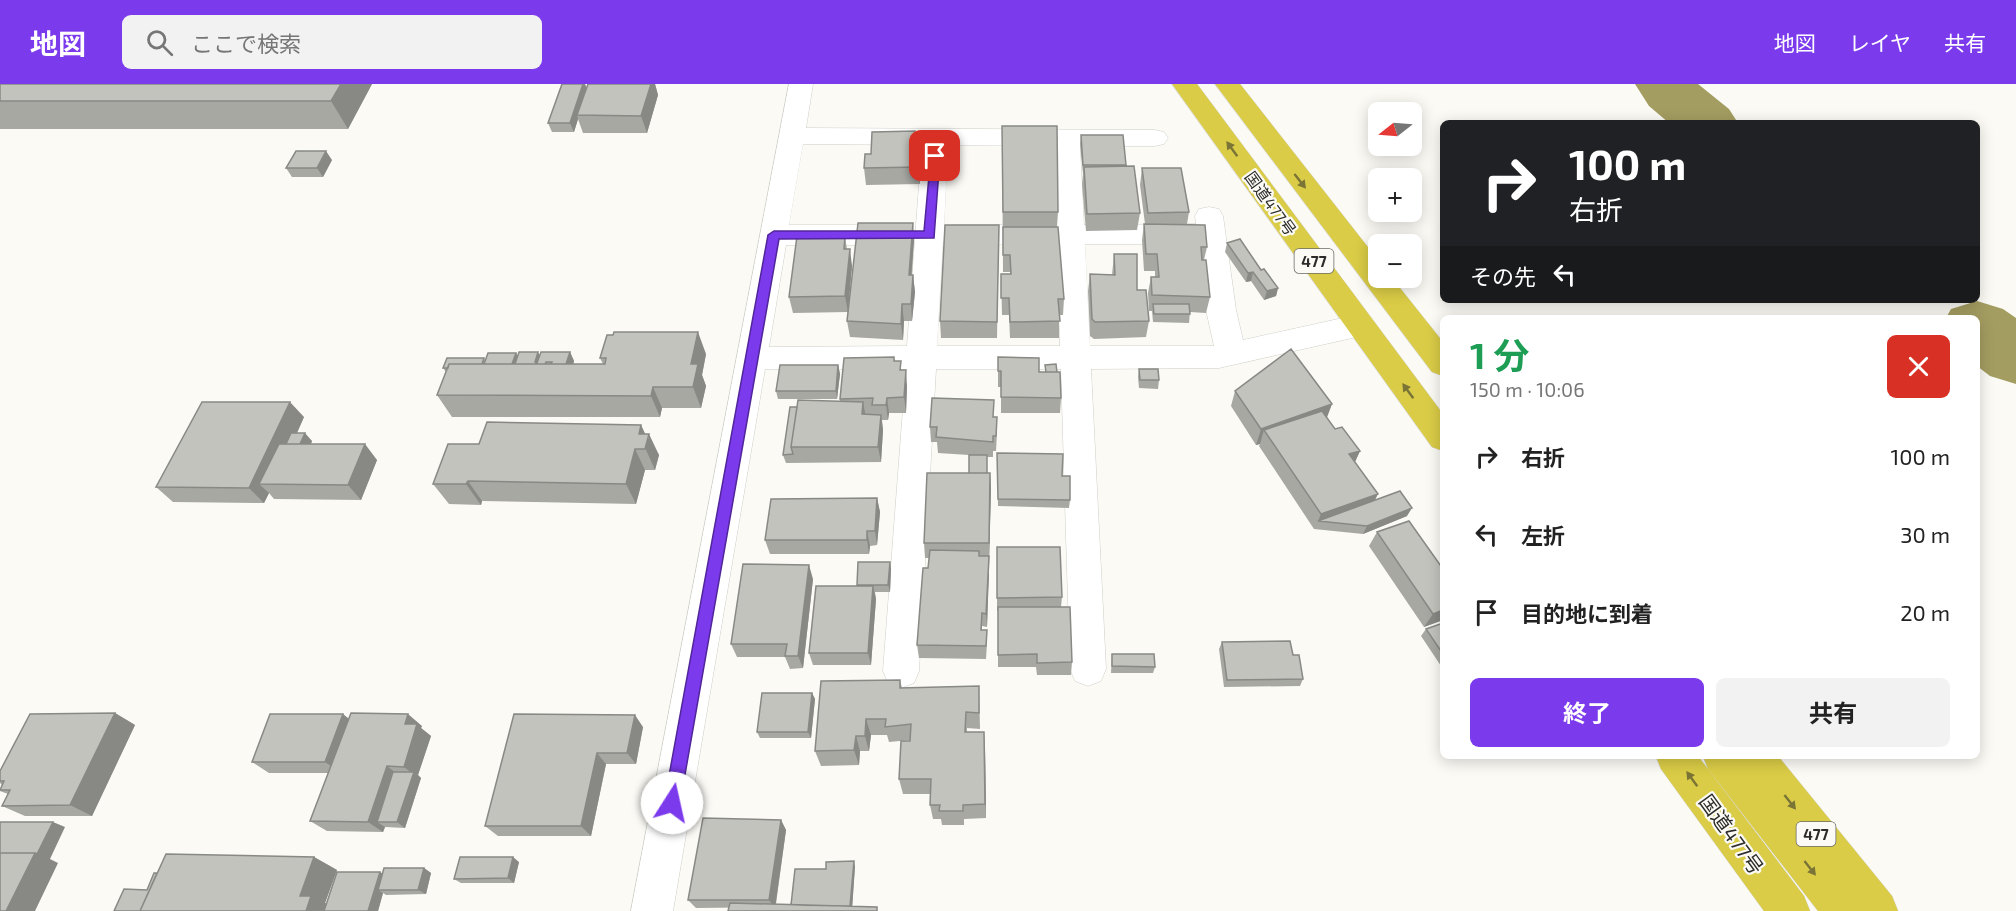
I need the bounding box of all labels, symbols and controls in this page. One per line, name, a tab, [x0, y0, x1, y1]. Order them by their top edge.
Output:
search box	[122, 15, 542, 69]
text: 地図	[30, 26, 86, 60]
icon: search	[143, 26, 176, 59]
text: ここで検索	[191, 30, 301, 56]
text: 地図	[1774, 30, 1816, 55]
text: レイヤ	[1849, 30, 1911, 55]
text: 共有	[1944, 30, 1986, 55]
north arrow	[1368, 102, 1422, 156]
map controls	[1368, 102, 1422, 288]
pin	[909, 130, 960, 181]
text: 100 m	[1569, 138, 1686, 188]
icon: arrive	[918, 139, 951, 172]
one-way arrow	[1226, 141, 1238, 156]
icon: right	[1470, 144, 1548, 222]
street label: 国道477号	[1241, 167, 1301, 239]
button: +	[1368, 168, 1422, 222]
one-way arrow	[1294, 173, 1306, 188]
text: 右折	[1569, 193, 1623, 225]
button: −	[1368, 234, 1422, 288]
road number: 477	[1294, 249, 1334, 273]
icon: left	[1548, 258, 1581, 291]
text: その先	[1470, 263, 1536, 289]
text: 1 分	[1470, 333, 1529, 376]
button: close	[1887, 335, 1950, 398]
text: 150 m · 10:06	[1470, 377, 1585, 401]
one-way arrow	[1403, 383, 1415, 398]
icon: right	[1470, 440, 1503, 473]
text: 100 m	[1891, 443, 1950, 469]
text: 右折	[1521, 444, 1565, 470]
icon: left	[1470, 518, 1503, 551]
text: 30 m	[1900, 521, 1950, 547]
text: 左折	[1521, 522, 1565, 548]
icon: arrive	[1470, 596, 1503, 629]
text: 20 m	[1900, 599, 1950, 625]
text: 目的地に到着	[1521, 600, 1653, 626]
button: 終了	[1470, 678, 1704, 747]
button: 共有	[1716, 678, 1950, 747]
position arrow	[640, 771, 704, 835]
one-way arrow	[1686, 771, 1698, 787]
street label: 国道477号	[1695, 789, 1769, 879]
one-way arrow	[1784, 794, 1797, 810]
road number: 477	[1796, 822, 1836, 846]
one-way arrow	[1804, 860, 1816, 875]

